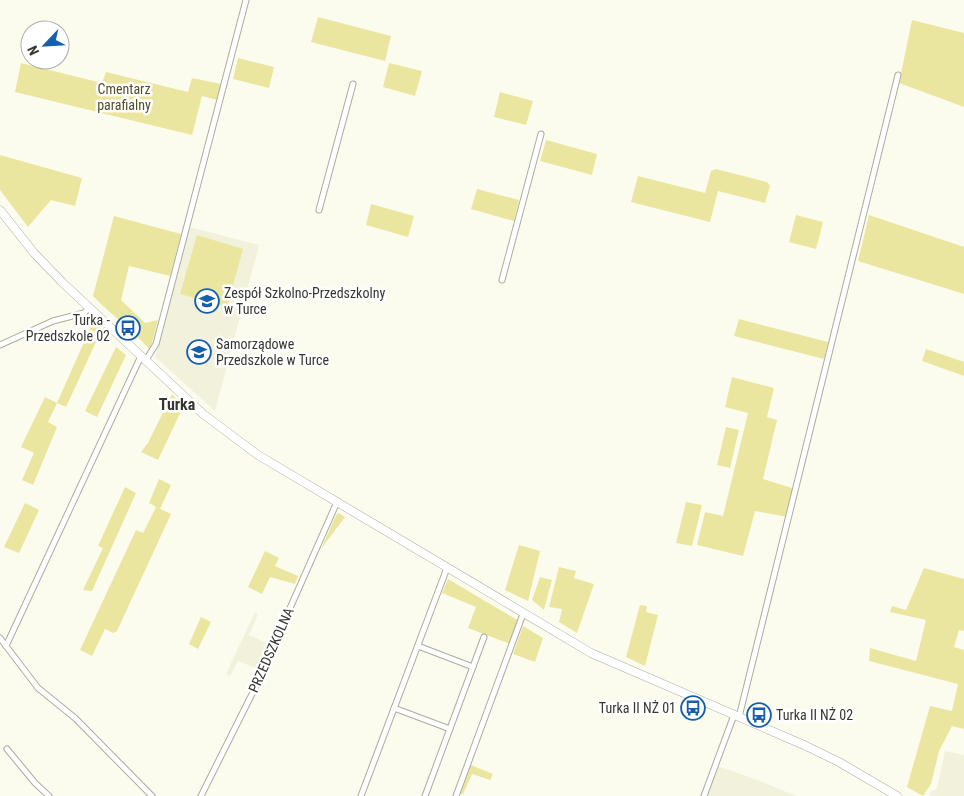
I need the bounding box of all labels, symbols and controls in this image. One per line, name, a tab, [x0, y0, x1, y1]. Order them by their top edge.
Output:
north arrow	[20, 20, 70, 70]
text: N	[24, 43, 42, 58]
park label: Cmentarz parafialny	[97, 81, 151, 113]
place label: Zespół Szkolno-Przedszkolny w Turce	[224, 285, 385, 317]
school or university icon: Zespół Szkolno-Przedszkolny w Turce	[194, 288, 220, 314]
place label: Turka - Przedszkole 02	[26, 312, 111, 344]
bus stop icon: Turka - Przedszkole 02	[115, 315, 141, 341]
place label: Samorządowe Przedszkole w Turce	[216, 336, 329, 368]
school or university icon: Samorządowe Przedszkole w Turce	[186, 339, 212, 365]
district label: Turka	[159, 395, 196, 414]
street label: PRZEDSZKOLNA	[245, 605, 297, 695]
bus stop icon: Turka II NŻ 01	[680, 695, 706, 721]
place label: Turka II NŻ 01	[599, 700, 676, 716]
bus stop icon: Turka II NŻ 02	[746, 702, 772, 728]
place label: Turka II NŻ 02	[776, 707, 853, 723]

